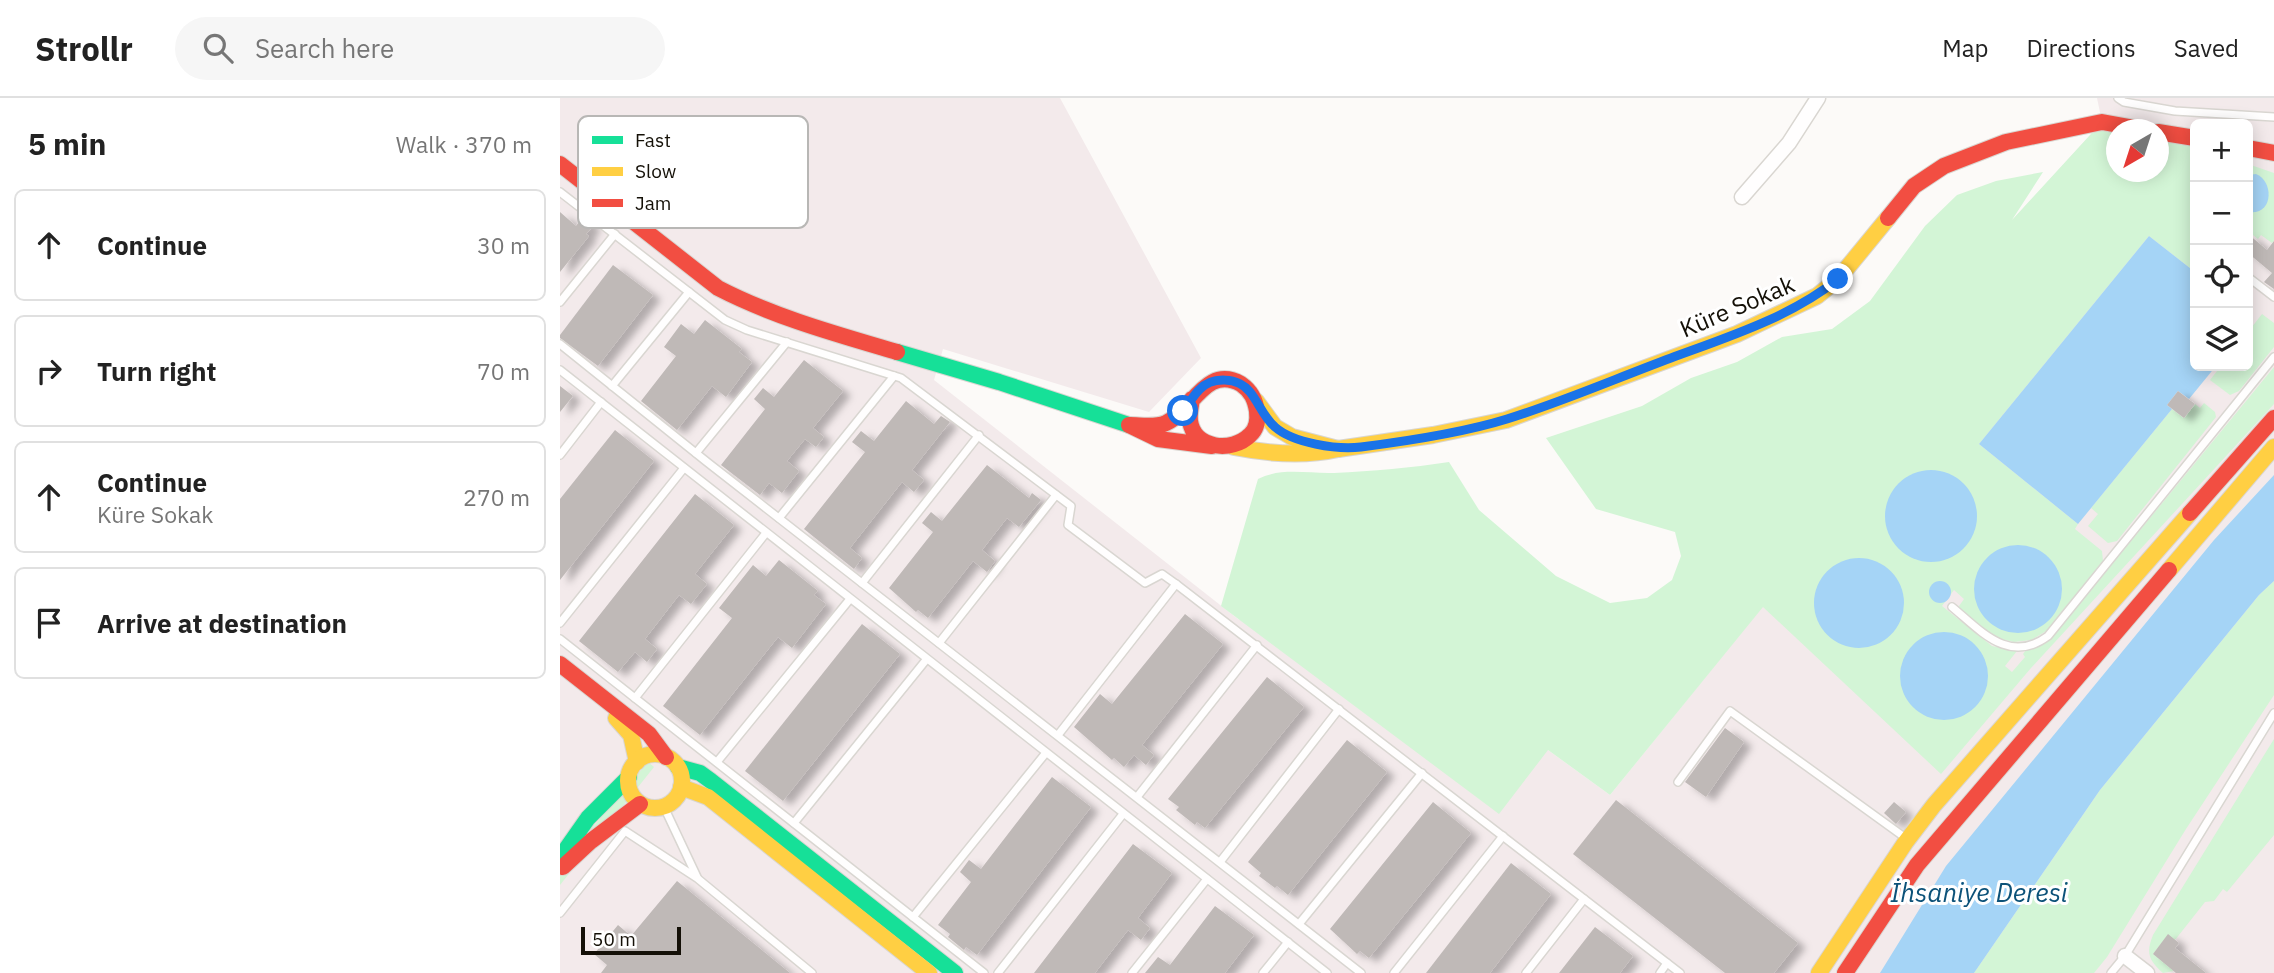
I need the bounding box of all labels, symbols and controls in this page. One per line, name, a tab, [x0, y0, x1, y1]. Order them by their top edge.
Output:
search box	[175, 17, 665, 80]
text: Strollr	[35, 27, 133, 70]
icon: search	[199, 29, 237, 67]
text: Search here	[255, 31, 394, 65]
text: Map	[1942, 32, 1988, 64]
text: Directions	[2026, 32, 2136, 64]
text: Saved	[2174, 32, 2239, 64]
legend	[578, 116, 808, 228]
north arrow	[2106, 119, 2169, 182]
map controls	[2190, 119, 2253, 371]
button: +	[2190, 119, 2253, 182]
text: 5 min	[28, 124, 106, 163]
text: Fast	[635, 128, 671, 152]
text: Walk · 370 m	[396, 129, 532, 159]
text: Slow	[635, 159, 676, 183]
button: −	[2190, 182, 2253, 245]
text: Jam	[635, 191, 671, 215]
icon: ahead	[30, 226, 68, 264]
text: Continue	[97, 228, 207, 262]
text: 30 m	[477, 230, 530, 260]
button: locate	[2190, 245, 2253, 308]
route end	[1822, 263, 1853, 294]
street label: Küre Sokak	[1675, 267, 1799, 344]
button: layers	[2190, 308, 2253, 371]
icon: right	[30, 352, 68, 390]
text: Turn right	[97, 354, 216, 388]
text: 70 m	[477, 356, 530, 386]
route start	[1167, 395, 1198, 426]
text: Continue	[97, 465, 207, 499]
icon: ahead	[30, 478, 68, 516]
text: 270 m	[463, 482, 530, 512]
text: Küre Sokak	[97, 499, 213, 529]
icon: arrive	[30, 604, 68, 642]
text: Arrive at destination	[97, 606, 347, 640]
water label: İhsaniye Deresi	[1890, 875, 2068, 909]
scale bar	[581, 924, 681, 956]
text: 50 m	[592, 927, 636, 951]

